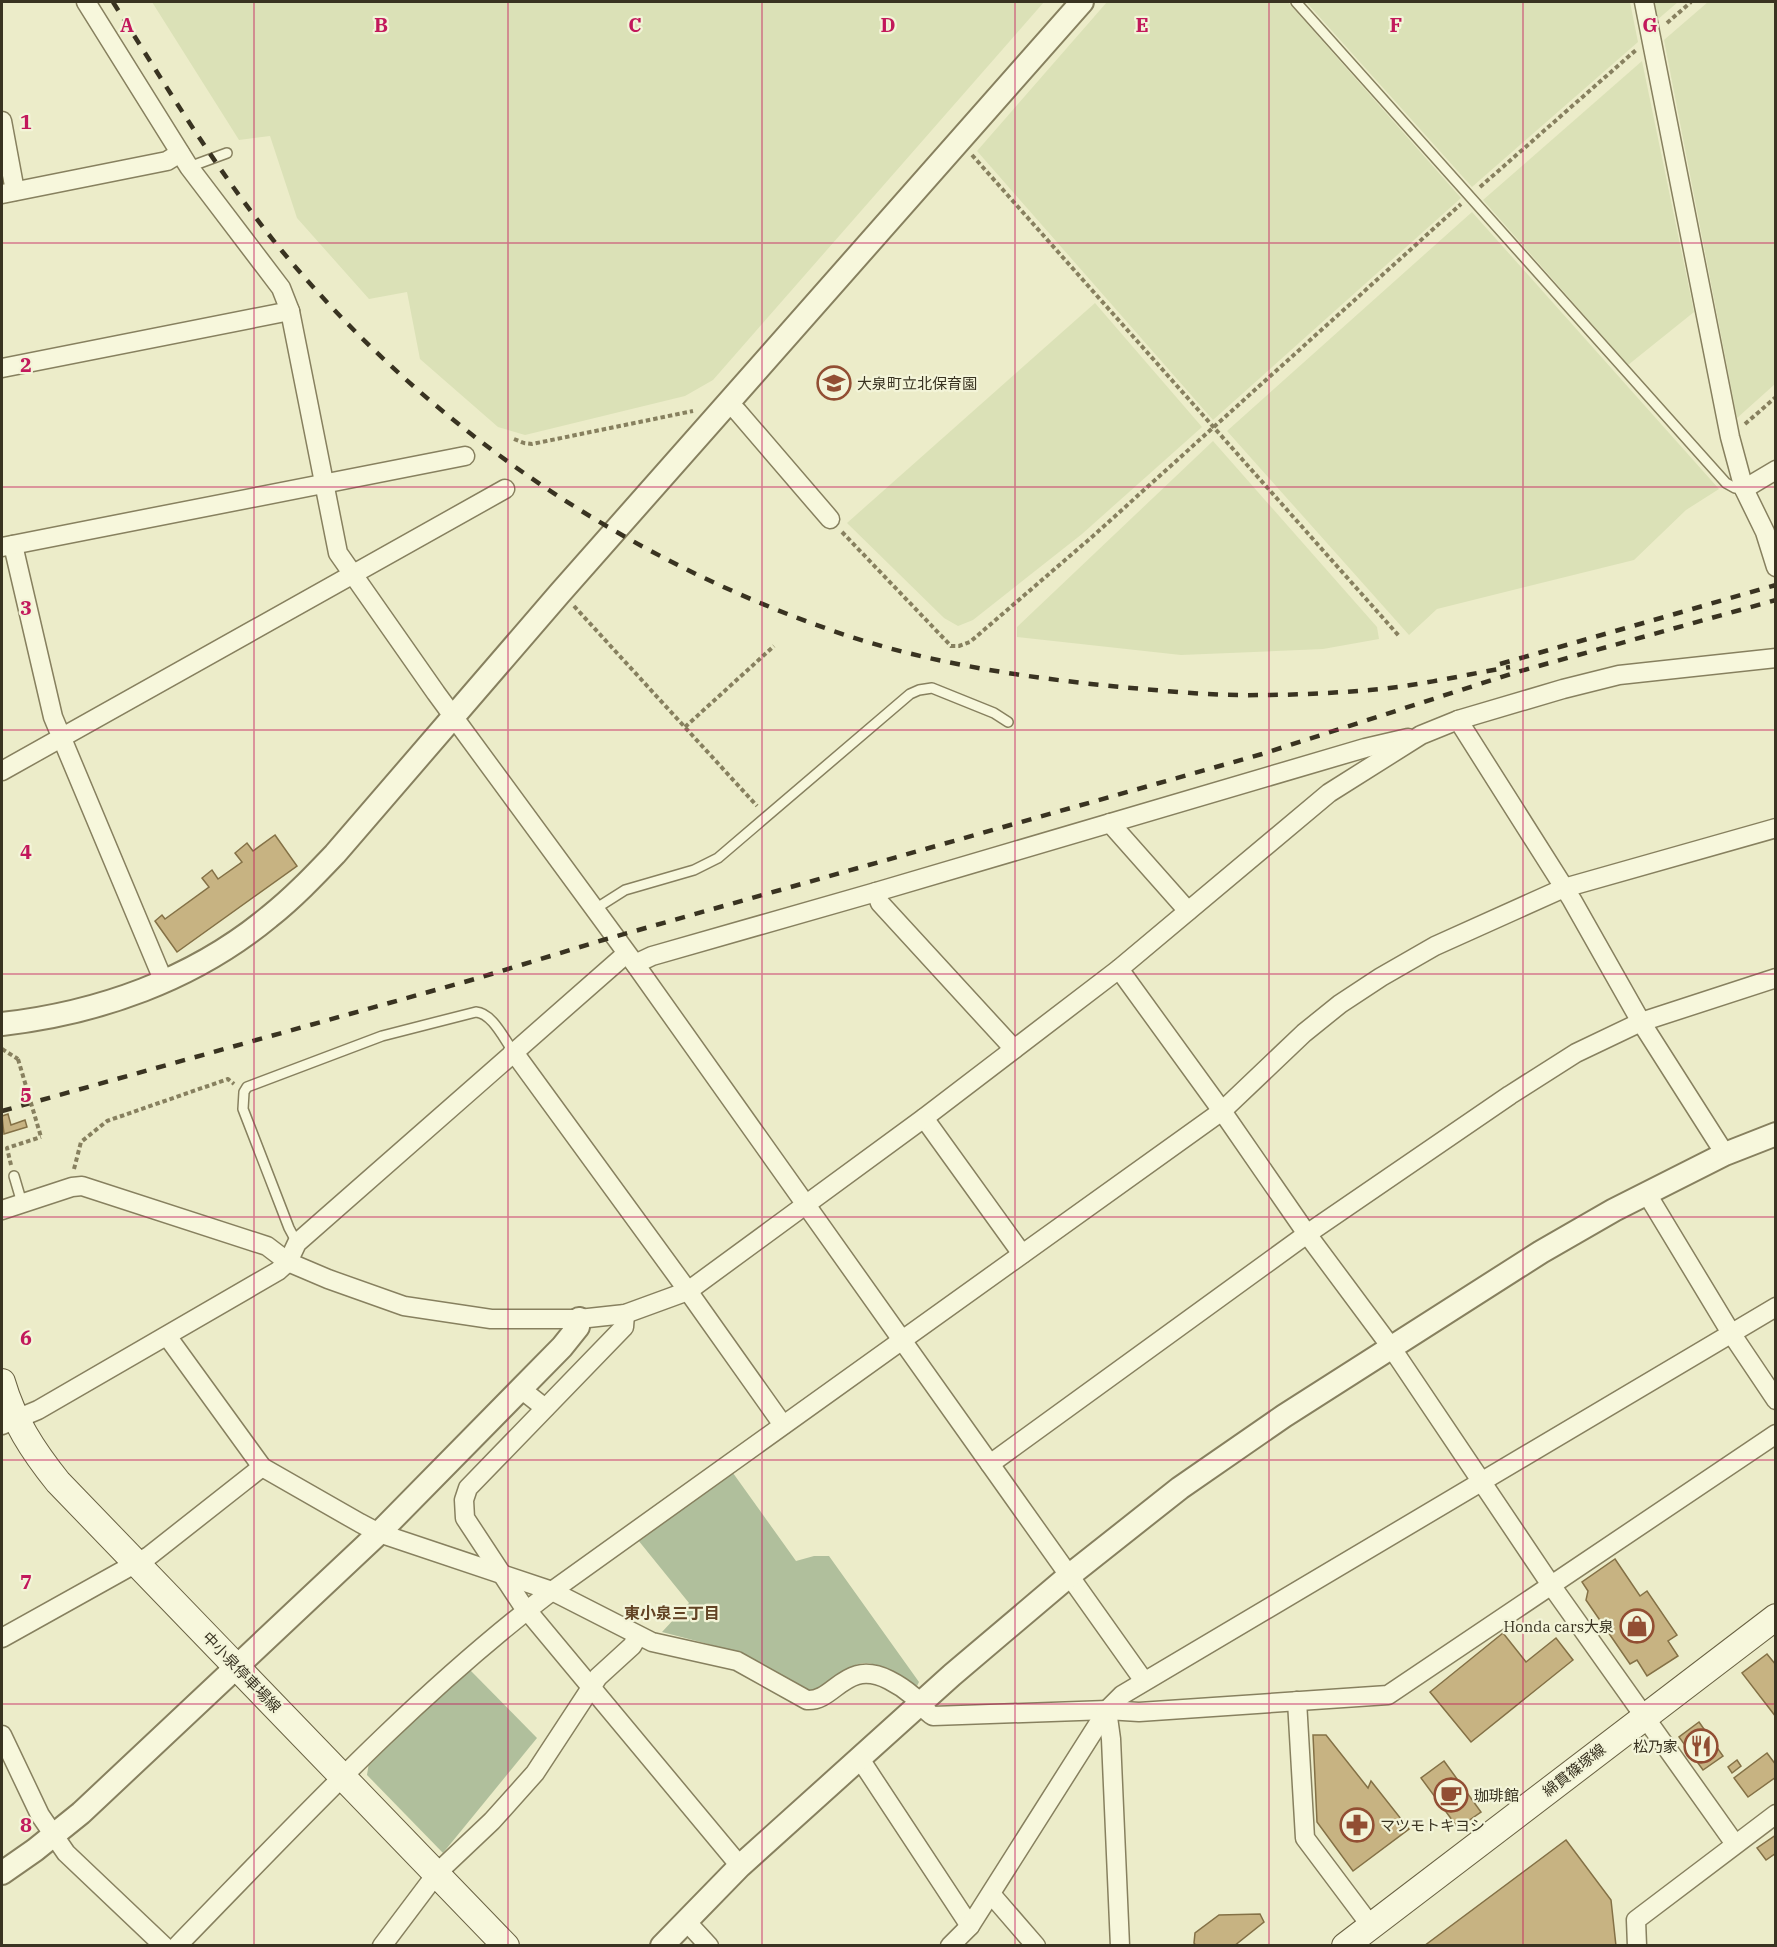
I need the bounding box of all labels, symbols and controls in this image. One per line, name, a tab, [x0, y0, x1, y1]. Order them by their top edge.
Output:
text: A	[120, 11, 134, 38]
text: B	[374, 11, 388, 38]
text: C	[628, 11, 642, 38]
text: D	[880, 11, 896, 38]
text: E	[1135, 11, 1149, 38]
text: F	[1390, 11, 1402, 38]
text: G	[1642, 11, 1658, 38]
text: 1	[20, 108, 32, 135]
text: 2	[20, 351, 32, 378]
school or university icon: 大泉町立北保育園	[816, 365, 852, 401]
place label: 大泉町立北保育園	[857, 374, 977, 393]
text: 3	[20, 594, 32, 621]
text: 4	[20, 838, 32, 865]
text: 5	[20, 1081, 32, 1108]
text: 6	[20, 1324, 32, 1351]
text: 7	[20, 1568, 32, 1595]
district label: 東小泉三丁目	[624, 1603, 720, 1623]
shop icon: Honda cars大泉	[1619, 1608, 1655, 1644]
place label: Honda cars大泉	[1504, 1617, 1614, 1636]
street label: 中小泉停車場線	[199, 1628, 285, 1716]
restaurant icon: 松乃家	[1683, 1728, 1719, 1764]
place label: 松乃家	[1633, 1737, 1678, 1756]
street label: 綿貫篠塚線	[1539, 1739, 1609, 1801]
cafe icon: 珈琲館	[1433, 1777, 1469, 1813]
place label: 珈琲館	[1474, 1786, 1519, 1805]
pharmacy icon: マツモトキヨシ	[1339, 1807, 1375, 1843]
text: 8	[20, 1811, 32, 1838]
place label: マツモトキヨシ	[1380, 1816, 1485, 1835]

